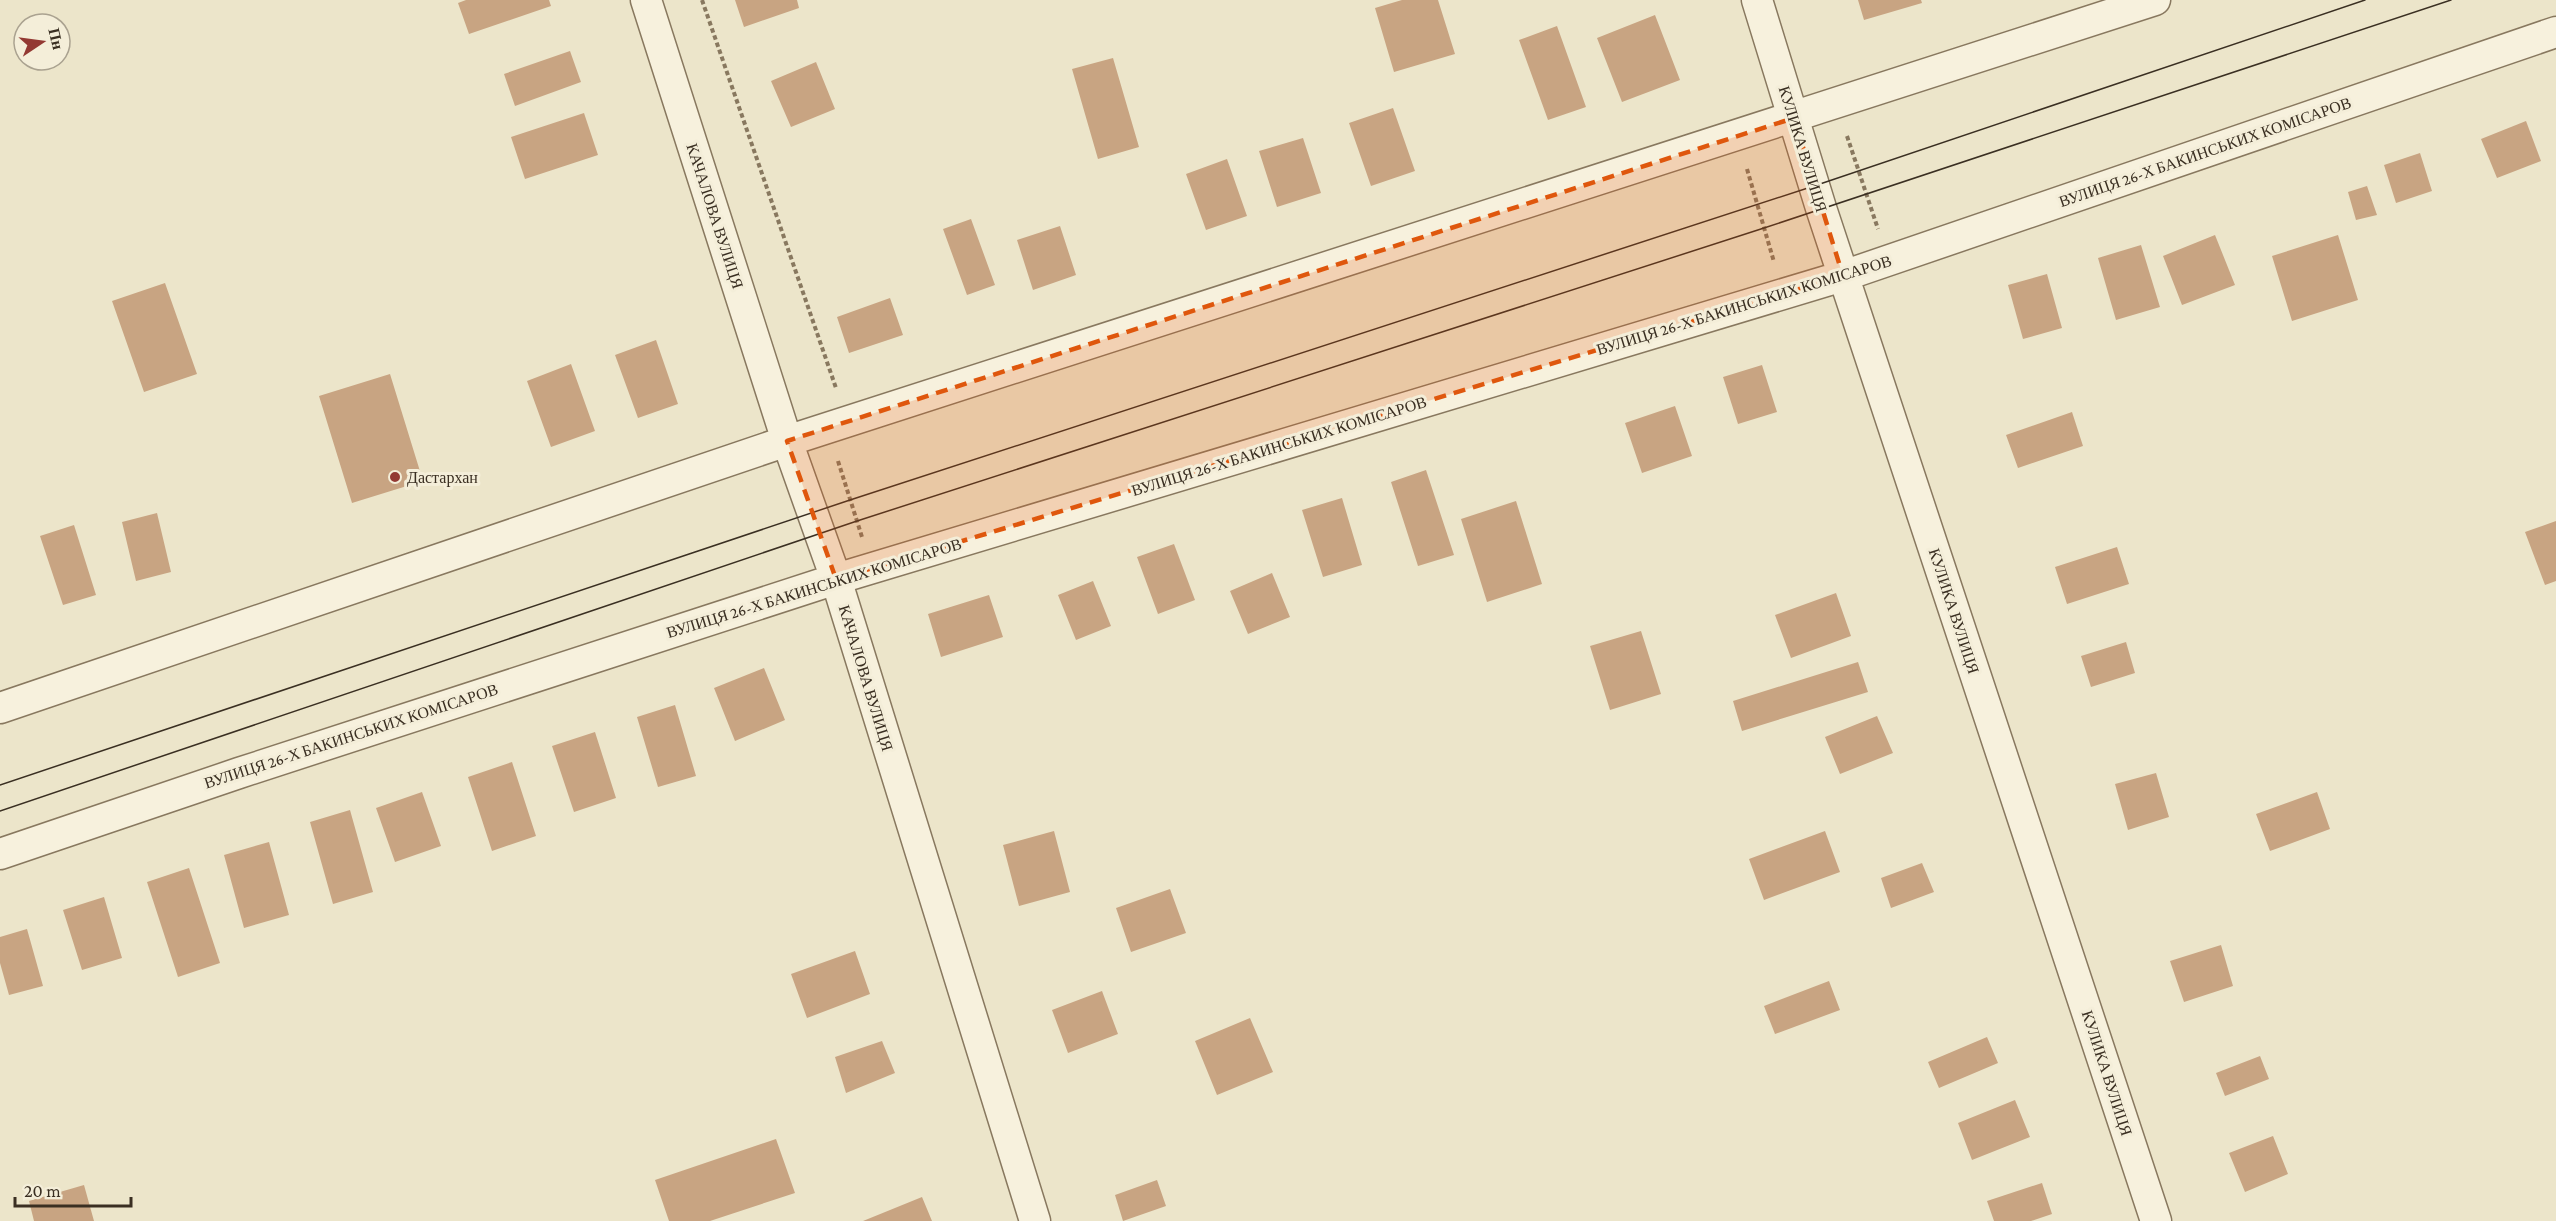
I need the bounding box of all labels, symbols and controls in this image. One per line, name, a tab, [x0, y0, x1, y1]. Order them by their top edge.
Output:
north arrow	[12, 12, 72, 72]
text: Пн	[45, 26, 67, 51]
street label: КУЛИКА ВУЛИЦЯ	[1775, 84, 1830, 215]
street label: ВУЛИЦЯ 26-Х БАКИНСЬКИХ КОМІСАРОВ	[2057, 94, 2354, 211]
street label: КАЧАЛОВА ВУЛИЦЯ	[682, 141, 747, 291]
street label: ВУЛИЦЯ 26-Х БАКИНСЬКИХ КОМІСАРОВ	[1594, 252, 1894, 359]
street label: ВУЛИЦЯ 26-Х БАКИНСЬКИХ КОМІСАРОВ	[1129, 393, 1429, 500]
place label: Дастархан	[407, 469, 478, 487]
marker: Дастархан	[388, 470, 402, 484]
street label: ВУЛИЦЯ 26-Х БАКИНСЬКИХ КОМІСАРОВ	[664, 535, 964, 642]
street label: КУЛИКА ВУЛИЦЯ	[1925, 546, 1982, 677]
street label: КАЧАЛОВА ВУЛИЦЯ	[835, 603, 896, 754]
street label: ВУЛИЦЯ 26-Х БАКИНСЬКИХ КОМІСАРОВ	[202, 680, 500, 793]
street label: КУЛИКА ВУЛИЦЯ	[2078, 1008, 2135, 1139]
scale bar	[15, 1170, 130, 1208]
text: 20 m	[24, 1181, 61, 1201]

